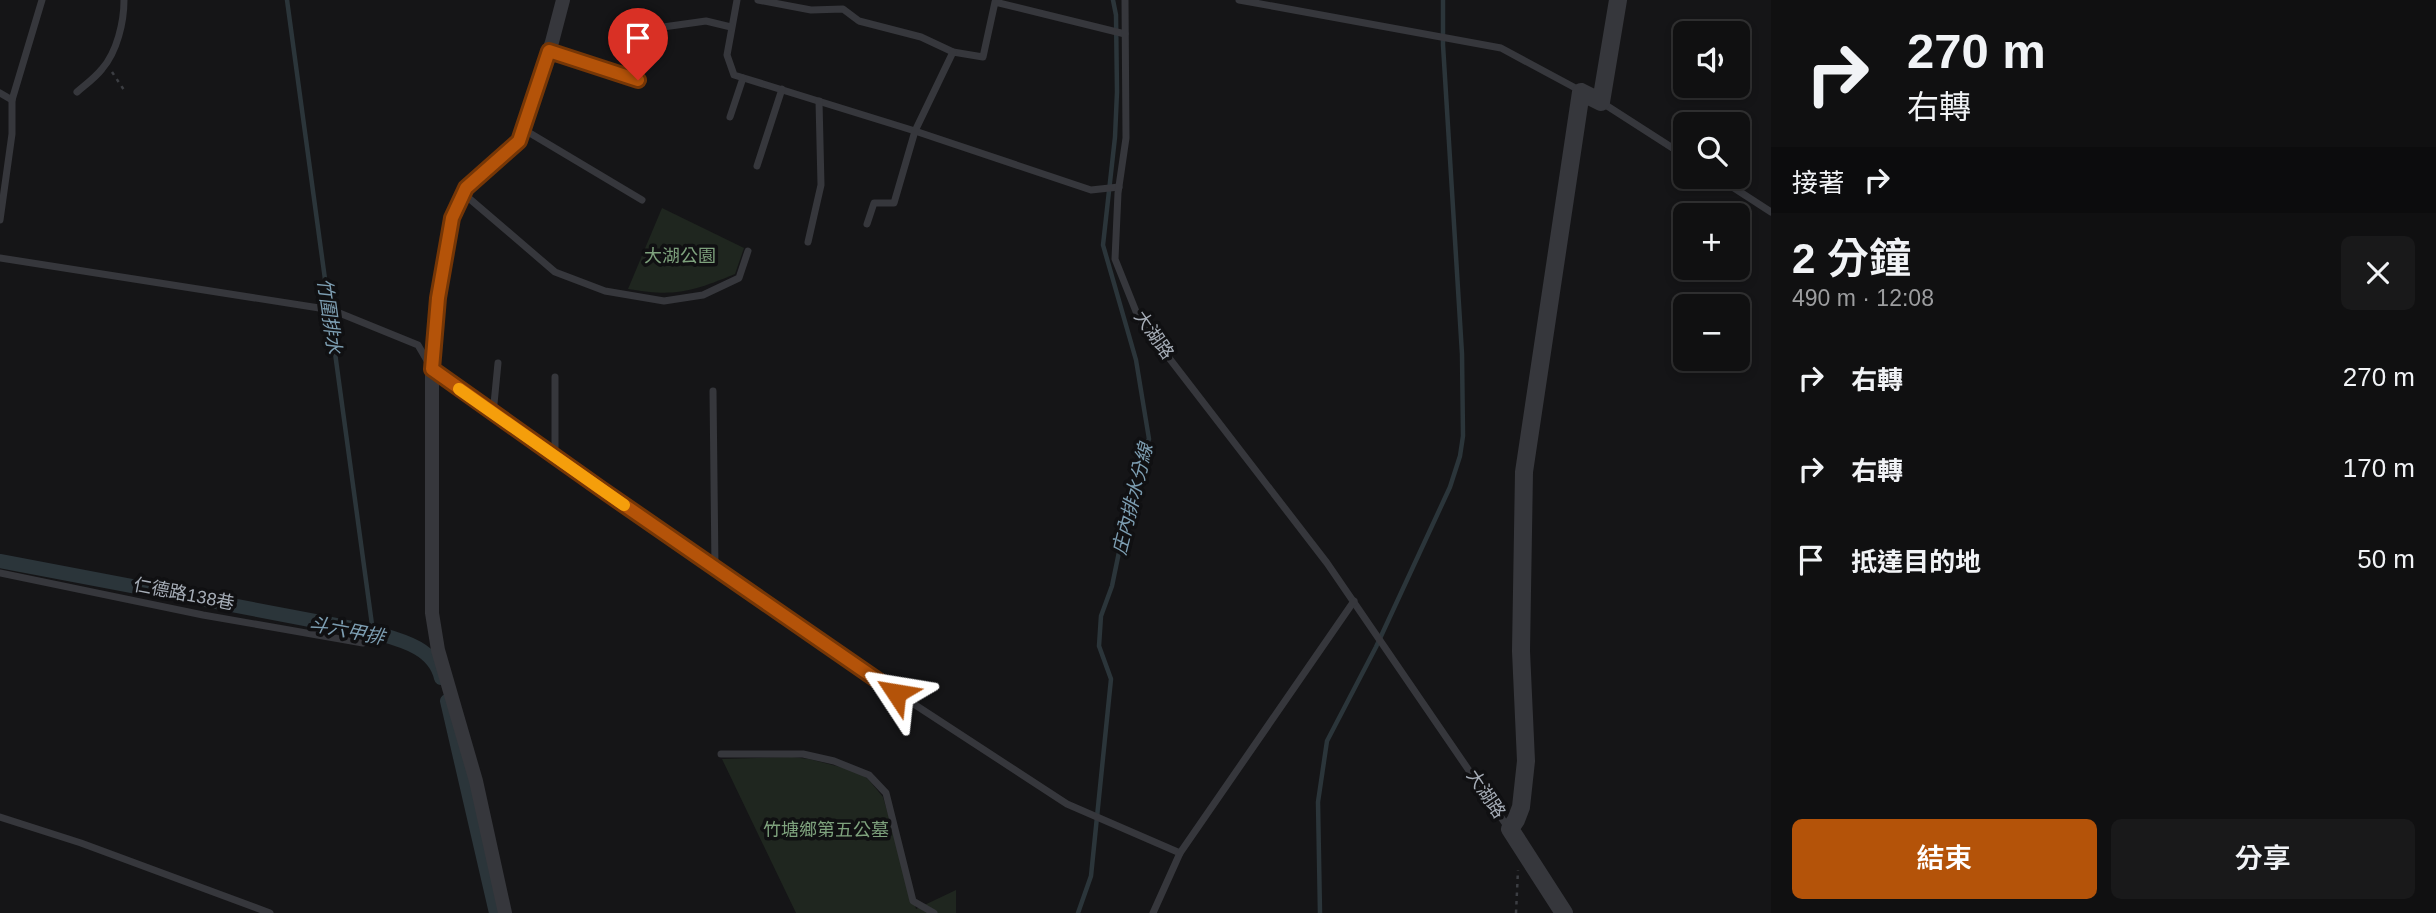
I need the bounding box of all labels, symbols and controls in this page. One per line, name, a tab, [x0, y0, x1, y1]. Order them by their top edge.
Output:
pin	[608, 8, 668, 80]
icon: arrive	[619, 19, 657, 57]
map controls	[1673, 21, 1750, 371]
button: sound	[1673, 21, 1750, 98]
text: 270 m	[1907, 24, 2046, 78]
icon: right	[1792, 28, 1883, 119]
text: 右轉	[1907, 89, 1971, 125]
button: search	[1673, 112, 1750, 189]
icon: right	[1858, 161, 1896, 199]
text: 接著	[1792, 168, 1844, 198]
button: +	[1673, 203, 1750, 280]
text: 2 分鐘	[1792, 235, 1911, 282]
button: close	[2341, 236, 2415, 310]
park label: 大湖公園	[644, 246, 716, 266]
water label: 竹圍排水	[314, 277, 345, 356]
text: 490 m · 12:08	[1792, 285, 1934, 311]
button: −	[1673, 294, 1750, 371]
street label: 大湖路	[1130, 307, 1178, 363]
icon: right	[1792, 359, 1830, 397]
text: 270 m	[2343, 362, 2415, 392]
text: 右轉	[1851, 365, 1903, 395]
water label: 庄內排水分線	[1109, 439, 1157, 557]
icon: right	[1792, 450, 1830, 488]
text: 170 m	[2343, 453, 2415, 483]
text: 右轉	[1851, 456, 1903, 486]
icon: arrive	[1792, 541, 1830, 579]
text: 50 m	[2357, 544, 2415, 574]
text: 抵達目的地	[1851, 547, 1981, 577]
street label: 仁德路138巷	[132, 574, 236, 614]
water label: 斗六甲排	[308, 613, 389, 649]
position arrow	[859, 656, 933, 730]
street label: 大湖路	[1463, 766, 1509, 822]
button: 結束	[1792, 819, 2097, 899]
button: 分享	[2111, 819, 2415, 899]
park label: 竹塘鄉第五公墓	[763, 820, 889, 840]

